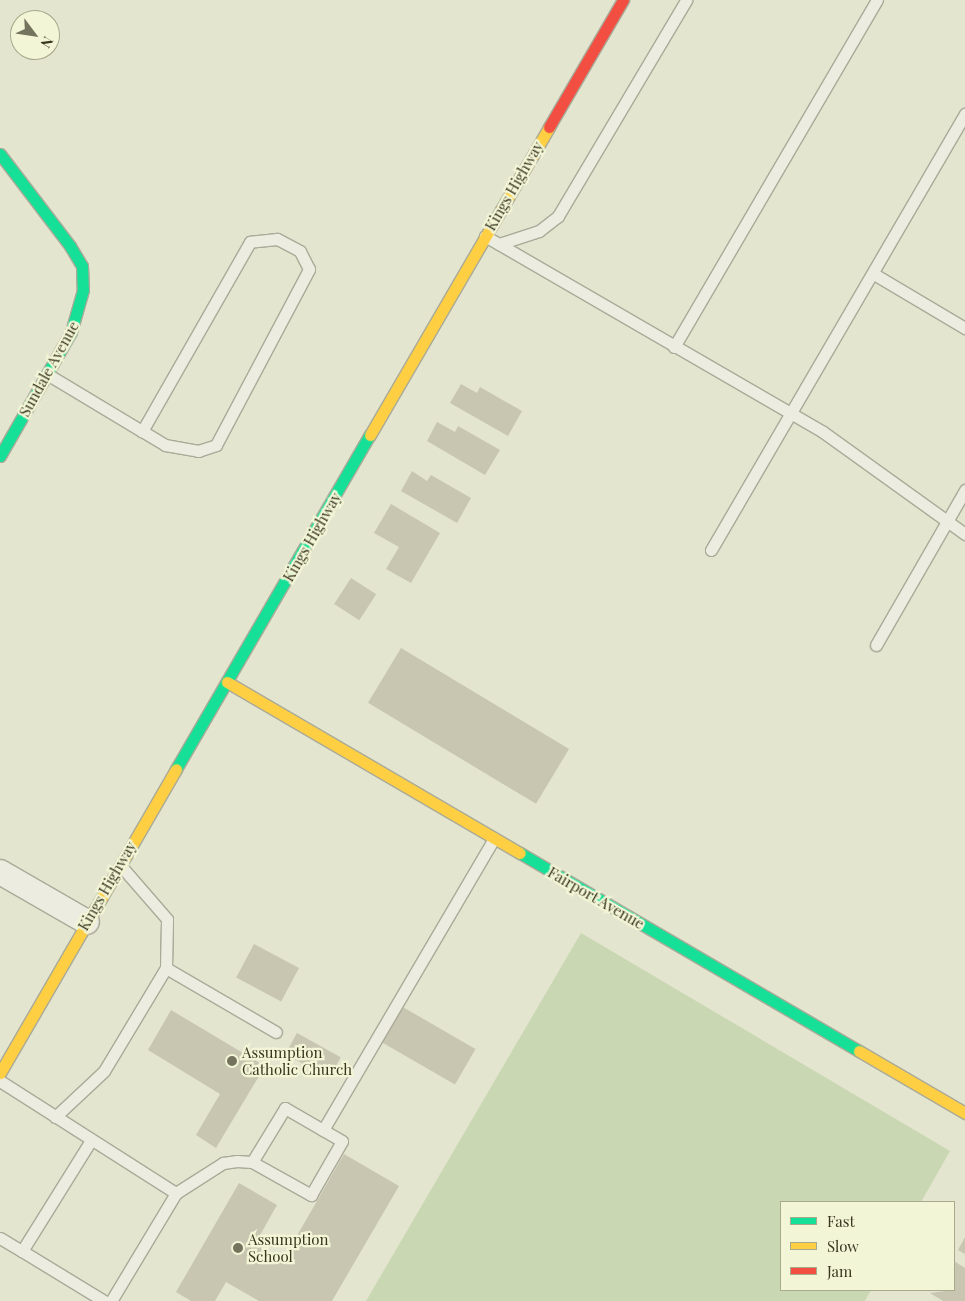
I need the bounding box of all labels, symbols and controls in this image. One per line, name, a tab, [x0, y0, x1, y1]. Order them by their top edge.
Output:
north arrow	[10, 10, 60, 60]
text: N	[37, 33, 58, 52]
street label: Kings Highway	[481, 138, 547, 234]
street label: Sundale Avenue	[15, 318, 83, 420]
street label: Kings Highway	[279, 489, 345, 585]
street label: Kings Highway	[74, 838, 140, 934]
street label: Fairport Avenue	[544, 863, 648, 933]
place label: Assumption Catholic Church	[242, 1043, 352, 1078]
marker: Assumption Catholic Church	[226, 1055, 238, 1067]
legend	[780, 1201, 955, 1291]
text: Fast	[827, 1211, 855, 1231]
place label: Assumption School	[248, 1230, 328, 1265]
text: Slow	[827, 1236, 859, 1256]
marker: Assumption School	[232, 1242, 244, 1254]
text: Jam	[827, 1261, 852, 1281]

